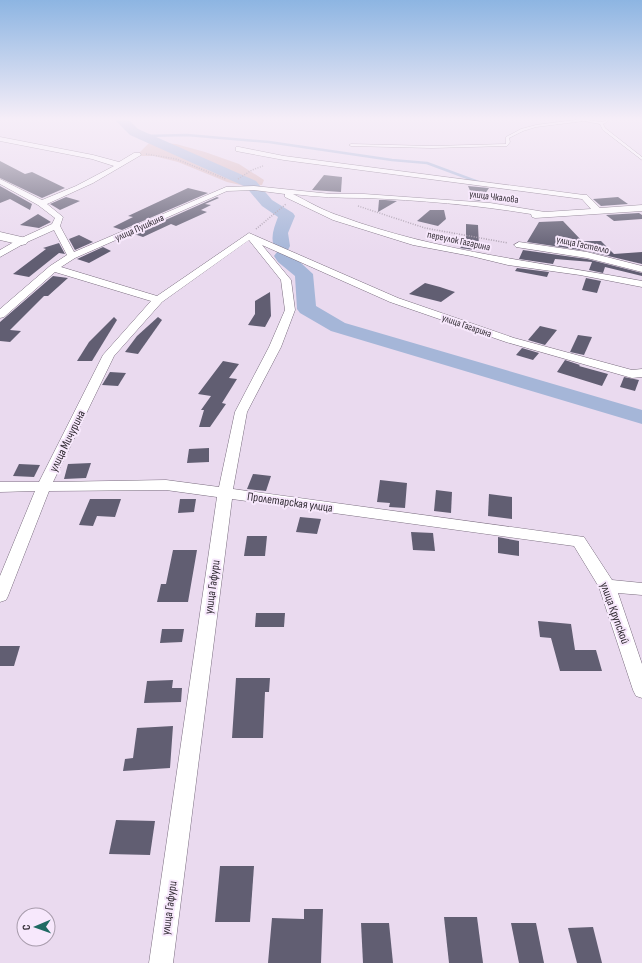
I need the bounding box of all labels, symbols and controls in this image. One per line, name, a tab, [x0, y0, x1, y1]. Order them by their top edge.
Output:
street label: улица Чкалова	[469, 188, 519, 206]
street label: улица Пушкина	[113, 212, 166, 244]
street label: переулок Гагарина	[426, 228, 491, 254]
street label: улица Гастелло	[555, 234, 610, 256]
street label: улица Гагарина	[440, 312, 493, 340]
street label: улица Мичурина	[46, 408, 89, 474]
street label: Пролетарская улица	[246, 489, 334, 516]
street label: улица Гафури	[201, 559, 224, 615]
street label: улица Крупской	[596, 580, 633, 646]
street label: улица Гафури	[158, 880, 181, 936]
north arrow	[16, 907, 56, 947]
text: С	[20, 924, 33, 930]

